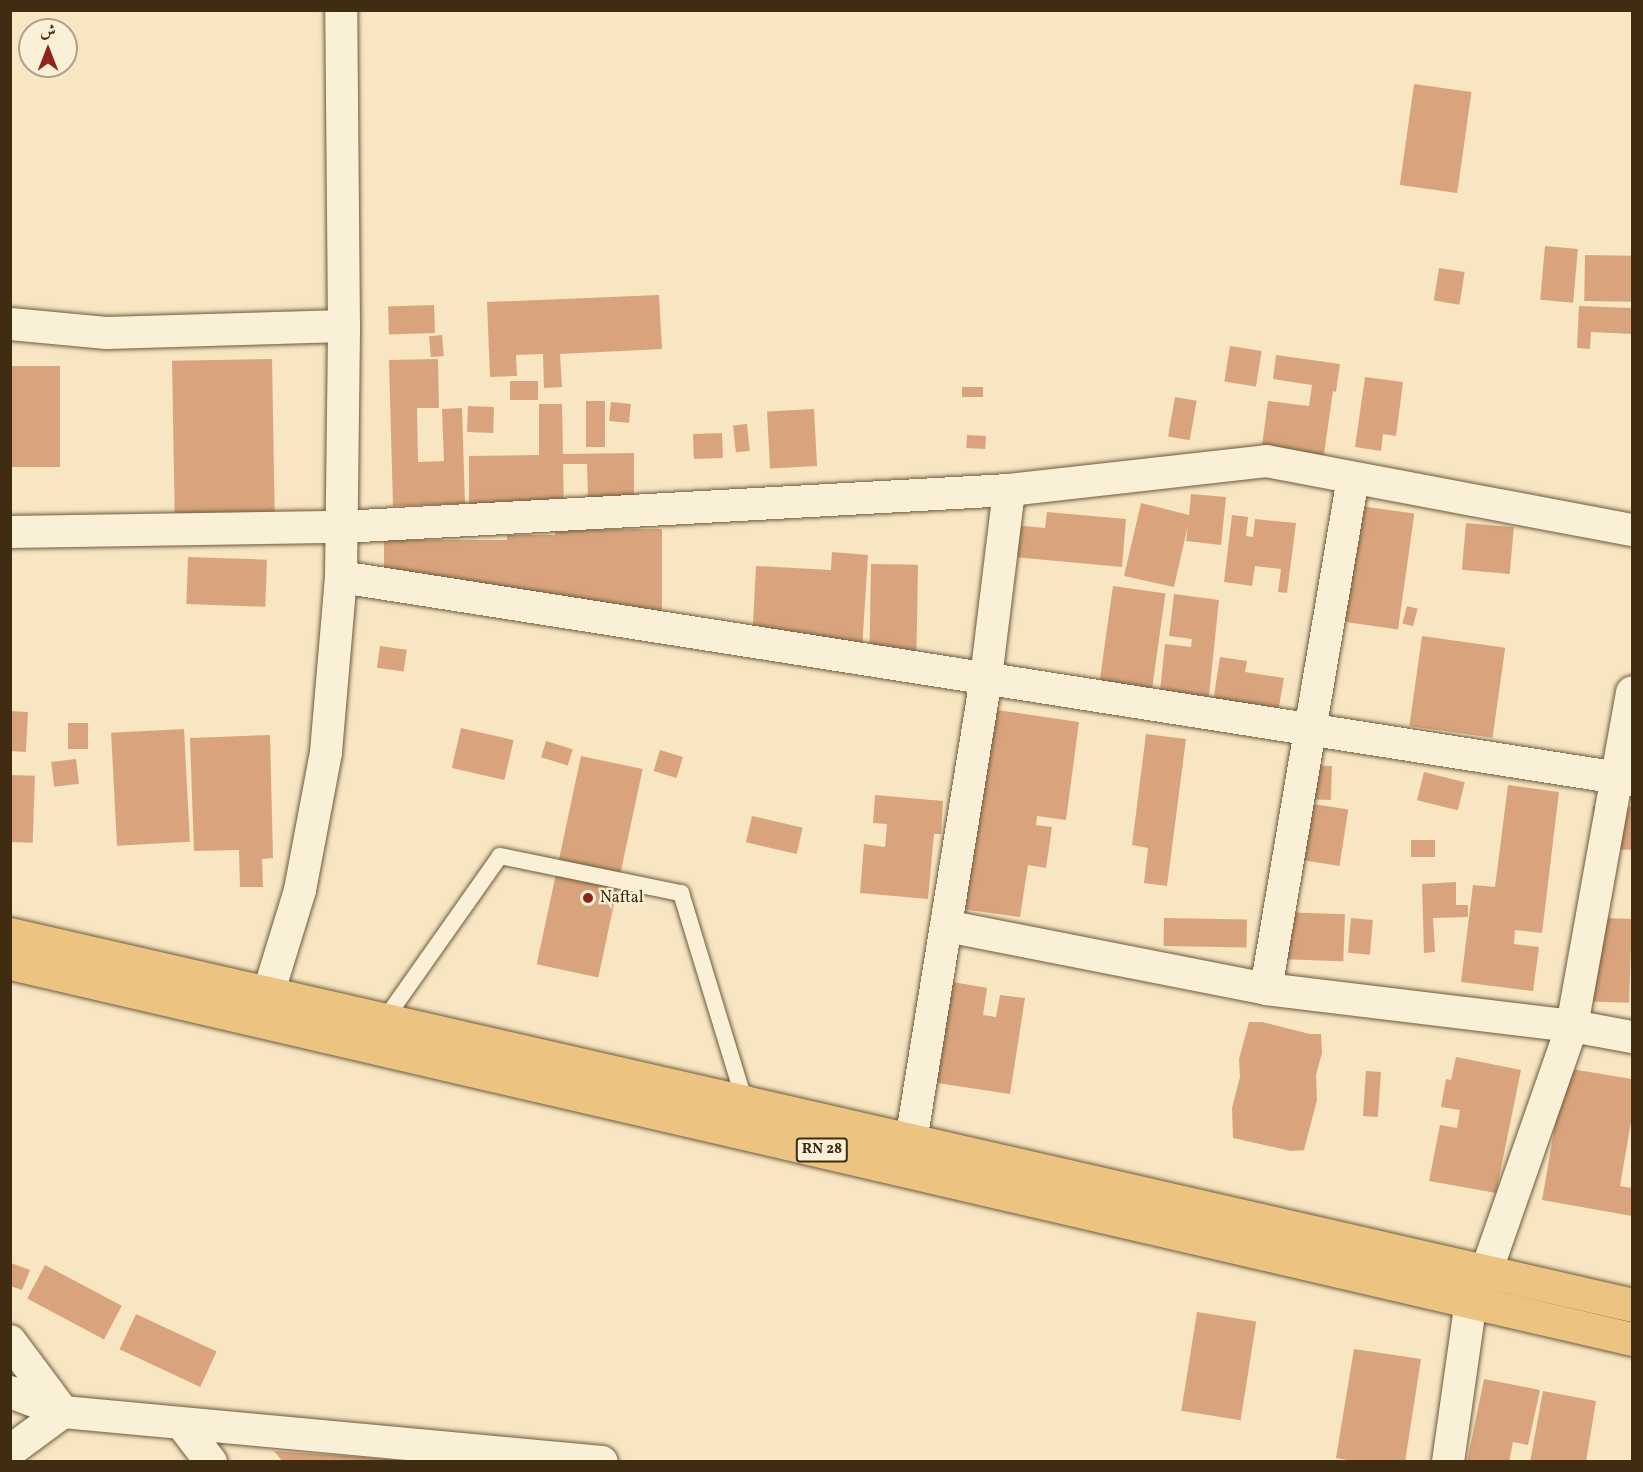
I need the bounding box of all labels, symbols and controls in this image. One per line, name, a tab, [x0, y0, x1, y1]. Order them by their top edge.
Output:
north arrow	[18, 18, 78, 78]
text: ش	[40, 21, 56, 43]
place label: Naftal	[600, 888, 644, 908]
marker: Naftal	[581, 891, 595, 905]
road number: RN 28	[795, 1138, 849, 1162]

